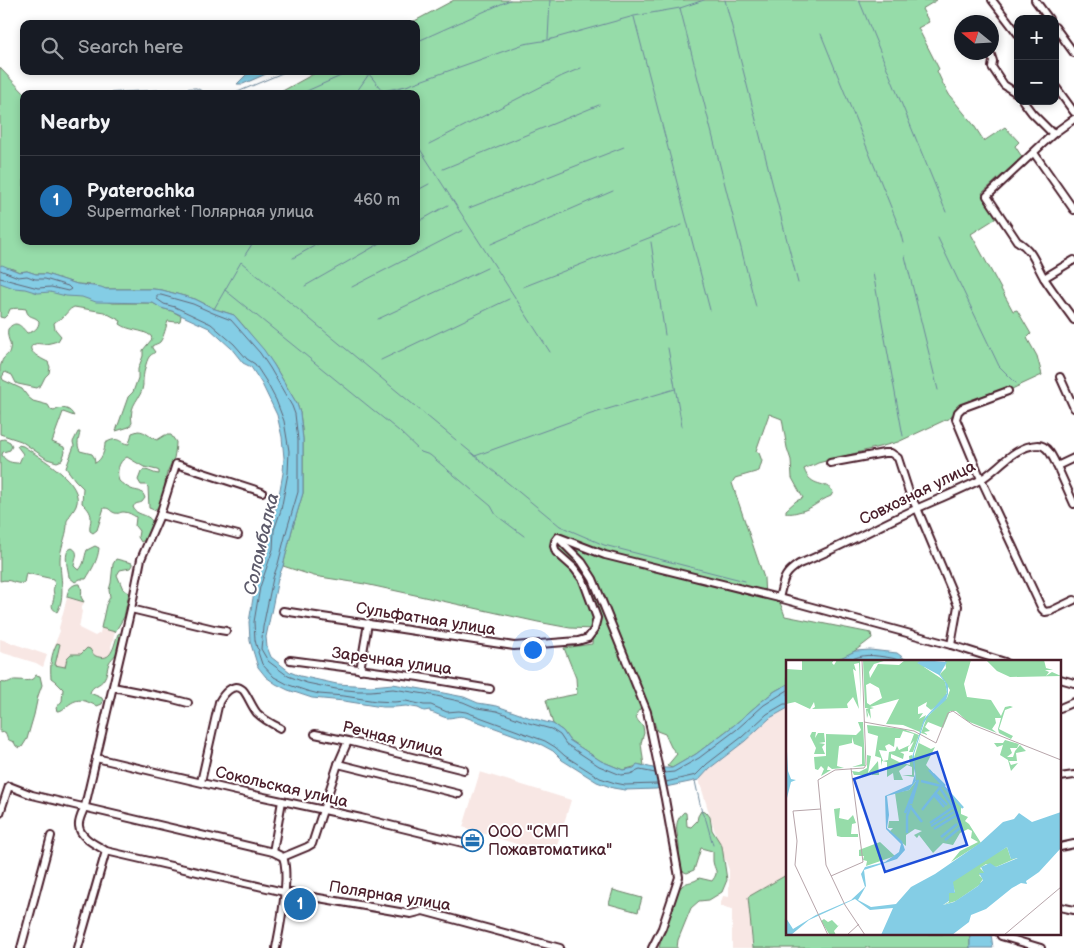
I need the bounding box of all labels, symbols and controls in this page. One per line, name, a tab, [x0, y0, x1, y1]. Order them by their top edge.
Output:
north arrow	[954, 15, 999, 60]
map controls	[1014, 15, 1059, 105]
button: +	[1014, 15, 1059, 60]
search box	[20, 20, 420, 75]
icon: search	[38, 34, 66, 62]
text: Search here	[78, 36, 183, 59]
button: −	[1014, 60, 1059, 105]
text: Nearby	[40, 110, 110, 135]
text: Pyaterochka	[87, 180, 195, 203]
text: 1	[53, 191, 59, 210]
text: 460 m	[354, 191, 400, 210]
text: Supermarket · Полярная улица	[87, 203, 314, 222]
street label: Совхозная улица	[857, 457, 979, 530]
water label: Соломбалка	[240, 491, 283, 597]
street label: Сульфатная улица	[354, 599, 498, 640]
your location	[520, 637, 546, 663]
street label: Заречная улица	[331, 644, 454, 679]
inset map	[786, 660, 1062, 936]
street label: Речная улица	[340, 718, 446, 761]
street label: Сокольская улица	[213, 763, 350, 812]
place label: ООО "СМП Пожавтоматика"	[488, 823, 612, 860]
office icon: ООО "СМП Пожавтоматика"	[460, 828, 484, 852]
street label: Полярная улица	[327, 877, 453, 916]
pin: 1	[284, 885, 316, 923]

